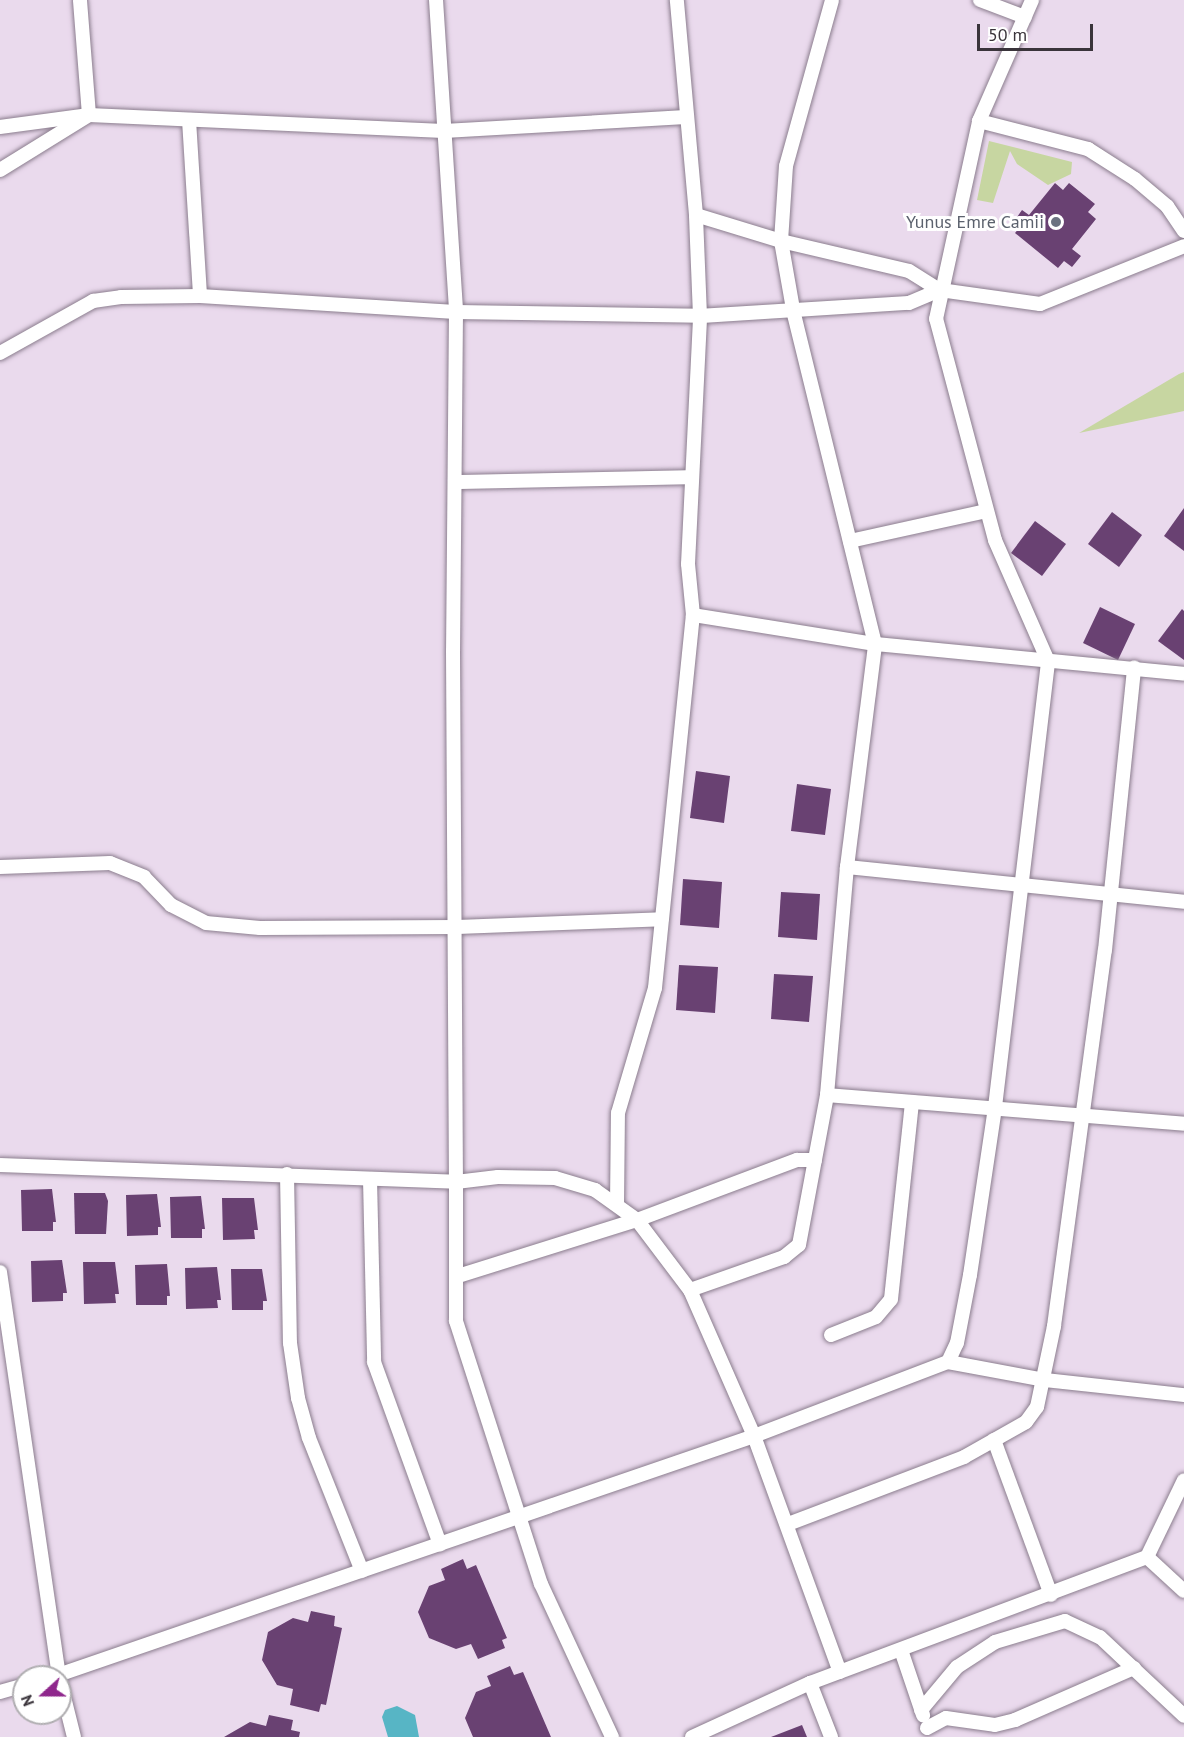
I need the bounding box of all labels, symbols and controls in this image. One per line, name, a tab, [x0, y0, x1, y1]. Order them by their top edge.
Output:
scale bar	[980, 12, 1096, 50]
text: 50 m	[988, 23, 1027, 46]
place label: Yunus Emre Camii	[906, 211, 1044, 233]
marker: Yunus Emre Camii	[1049, 215, 1063, 229]
north arrow	[12, 1665, 72, 1725]
text: N	[16, 1692, 38, 1709]

